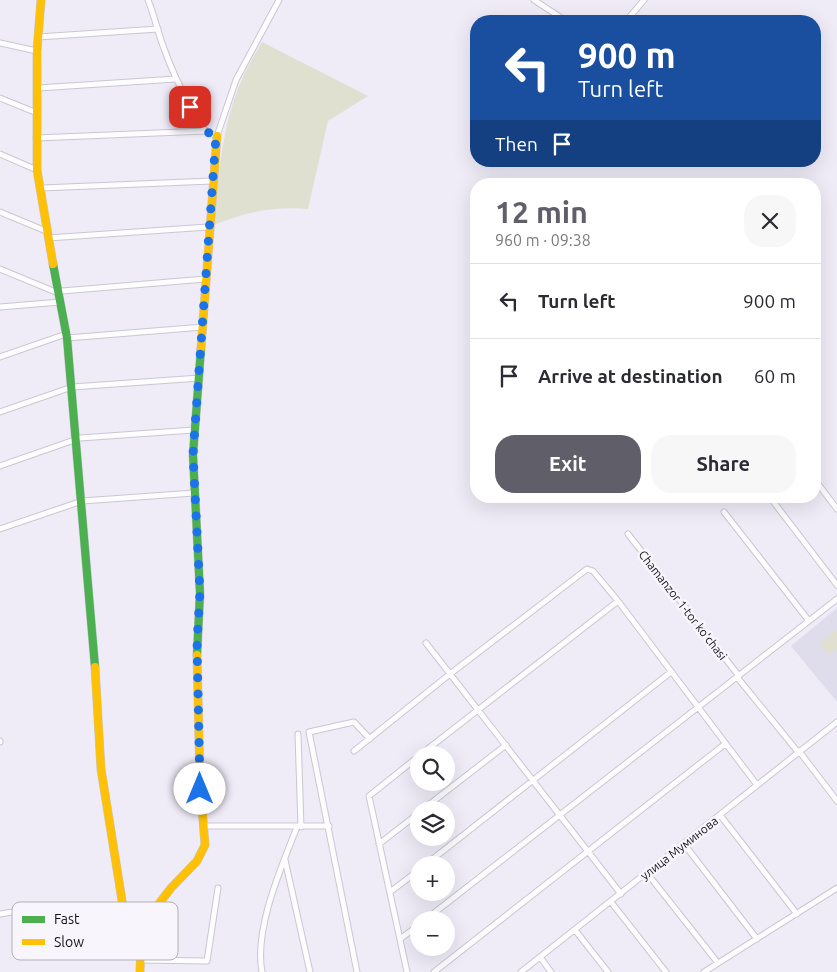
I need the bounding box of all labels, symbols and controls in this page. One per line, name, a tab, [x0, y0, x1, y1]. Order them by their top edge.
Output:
icon: left	[495, 35, 560, 100]
text: 900 m	[578, 35, 676, 75]
text: Turn left	[578, 76, 663, 101]
pin	[169, 86, 211, 128]
icon: arrive	[176, 93, 204, 121]
icon: arrive	[548, 130, 576, 158]
text: Then	[495, 133, 538, 155]
text: 12 min	[495, 195, 588, 229]
button: close	[744, 195, 796, 247]
text: 960 m · 09:38	[495, 231, 591, 249]
icon: left	[495, 287, 523, 315]
text: Turn left	[538, 290, 616, 312]
text: 900 m	[743, 290, 796, 312]
icon: arrive	[495, 362, 523, 390]
text: Arrive at destination	[538, 365, 723, 387]
text: 60 m	[754, 365, 796, 387]
button: Exit	[495, 435, 641, 493]
button: Share	[651, 435, 796, 493]
street label: Chamanzor 1-tor koʻchasi	[636, 548, 730, 662]
map controls	[410, 746, 455, 956]
button: search	[410, 746, 455, 791]
position arrow	[173, 762, 225, 814]
button: layers	[410, 801, 455, 846]
street label: улица Муминова	[638, 814, 720, 882]
button: +	[410, 856, 455, 901]
legend	[12, 902, 178, 960]
text: Fast	[54, 911, 80, 927]
button: −	[410, 911, 455, 956]
text: Slow	[54, 934, 84, 950]

